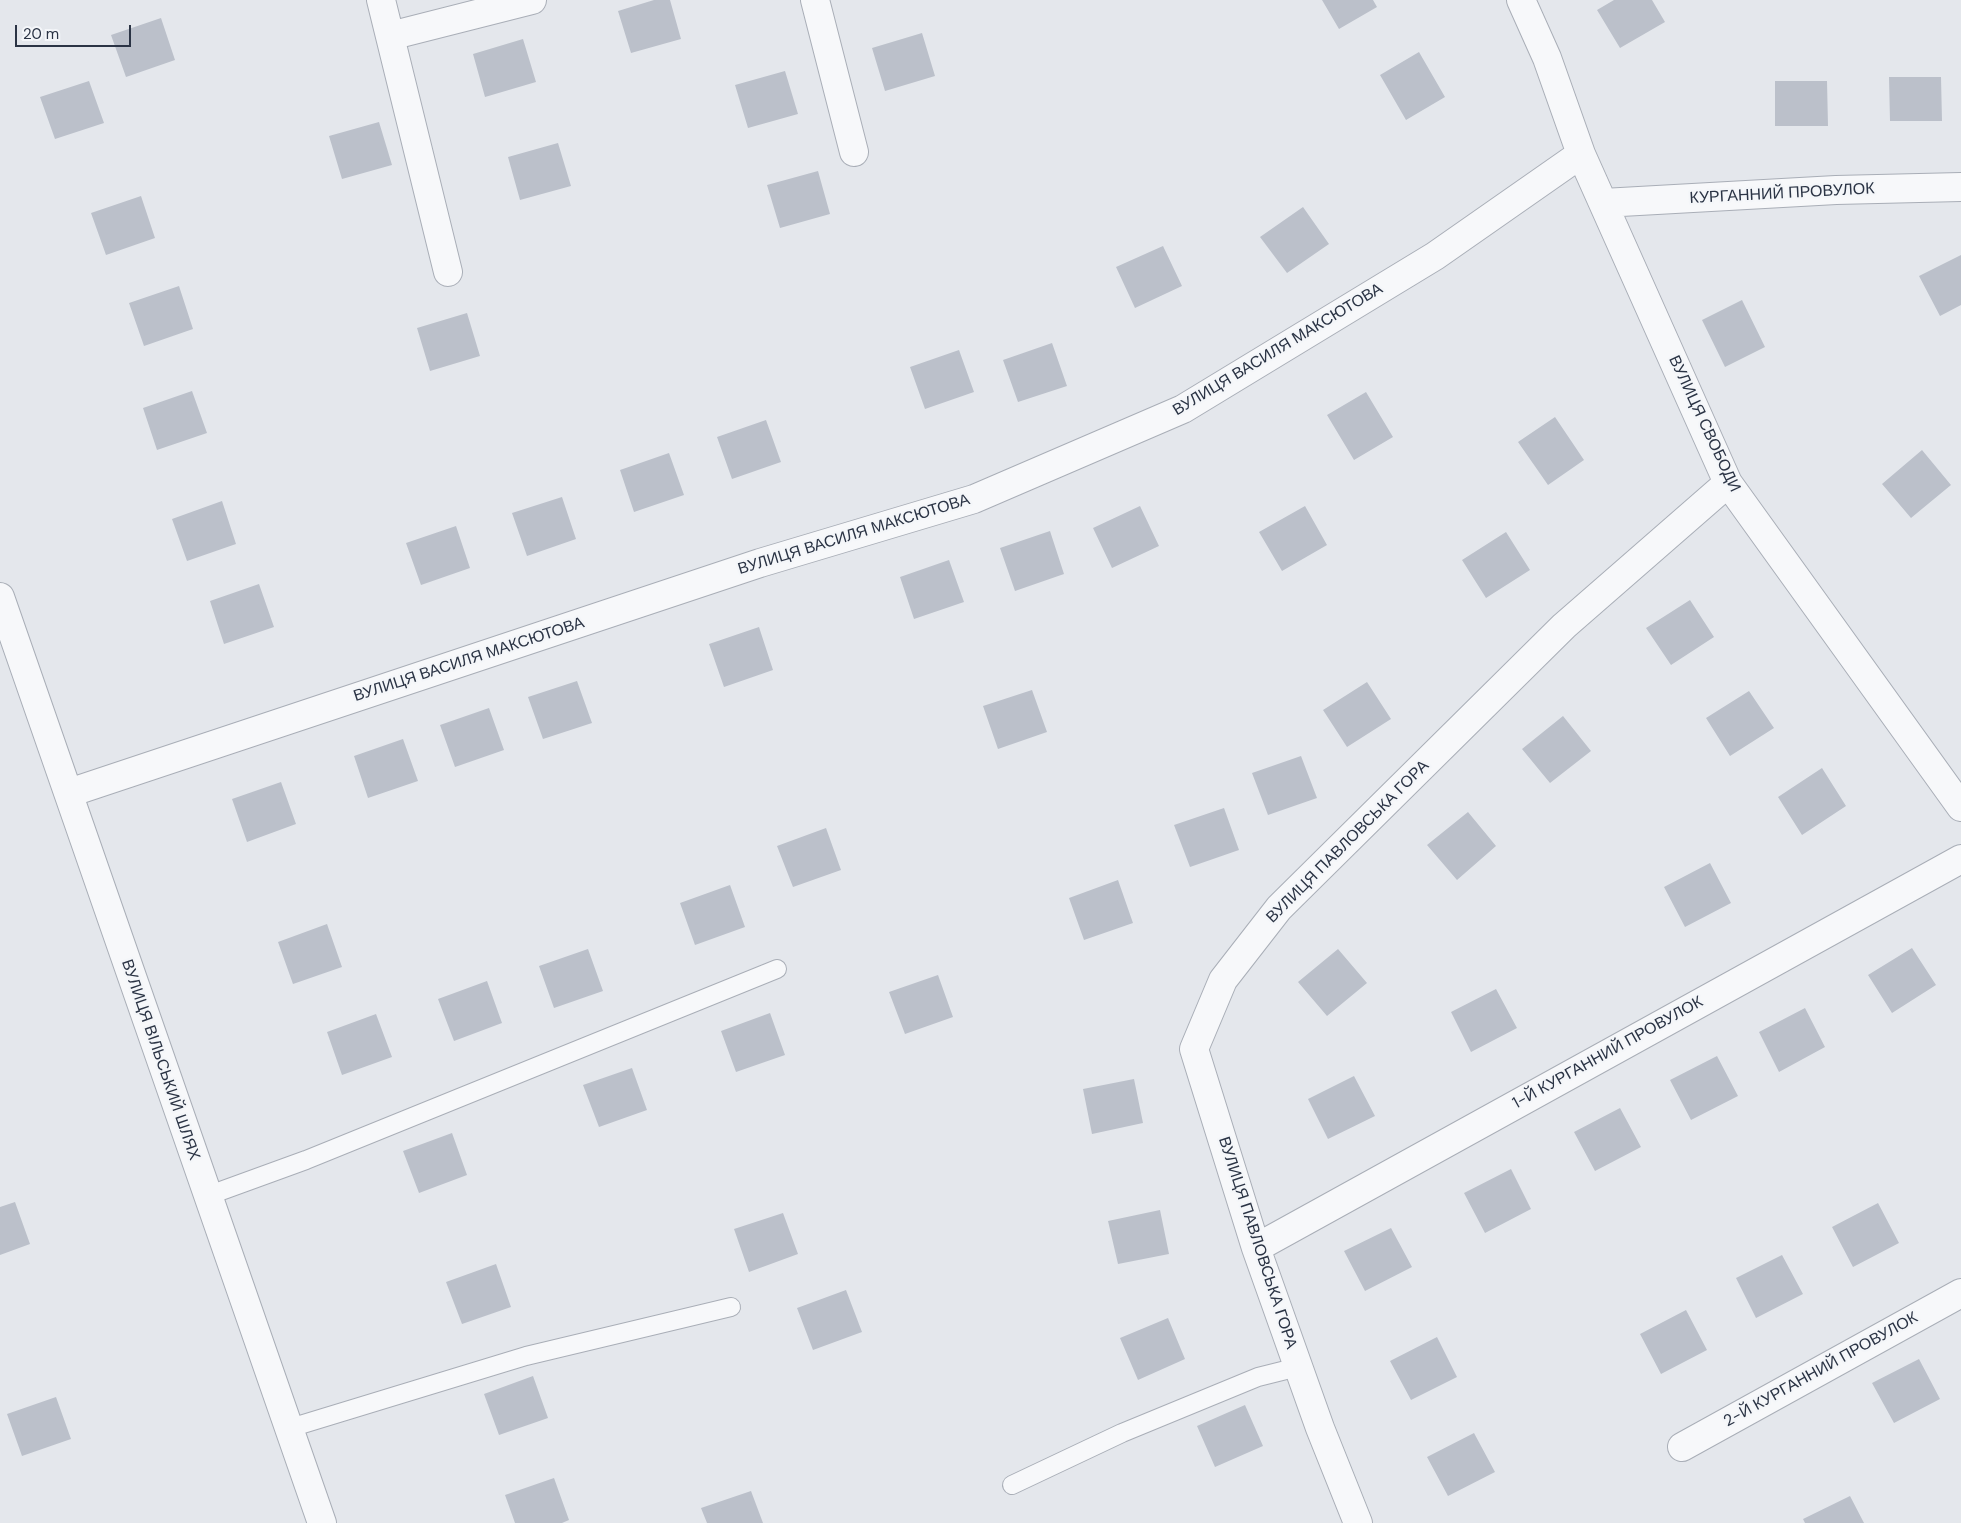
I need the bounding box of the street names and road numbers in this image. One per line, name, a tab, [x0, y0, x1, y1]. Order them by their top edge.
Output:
street label: КУРГАННИЙ ПРОВУЛОК	[1689, 180, 1875, 208]
street label: ВУЛИЦЯ ВАСИЛЯ МАКСЮТОВА	[1170, 280, 1386, 420]
street label: ВУЛИЦЯ СВОБОДИ	[1664, 353, 1744, 495]
street label: ВУЛИЦЯ ВАСИЛЯ МАКСЮТОВА	[736, 491, 972, 579]
street label: ВУЛИЦЯ ВАСИЛЯ МАКСЮТОВА	[351, 614, 587, 706]
street label: ВУЛИЦЯ ПАВЛОВСЬКА ГОРА	[1263, 757, 1433, 927]
street label: ВУЛИЦЯ ВІЛЬСЬКИЙ ШЛЯХ	[117, 957, 203, 1163]
street label: 1-Й КУРГАННИЙ ПРОВУЛОК	[1509, 993, 1707, 1113]
street label: ВУЛИЦЯ ПАВЛОВСЬКА ГОРА	[1214, 1134, 1300, 1352]
street label: 2-Й КУРГАННИЙ ПРОВУЛОК	[1721, 1309, 1921, 1431]

